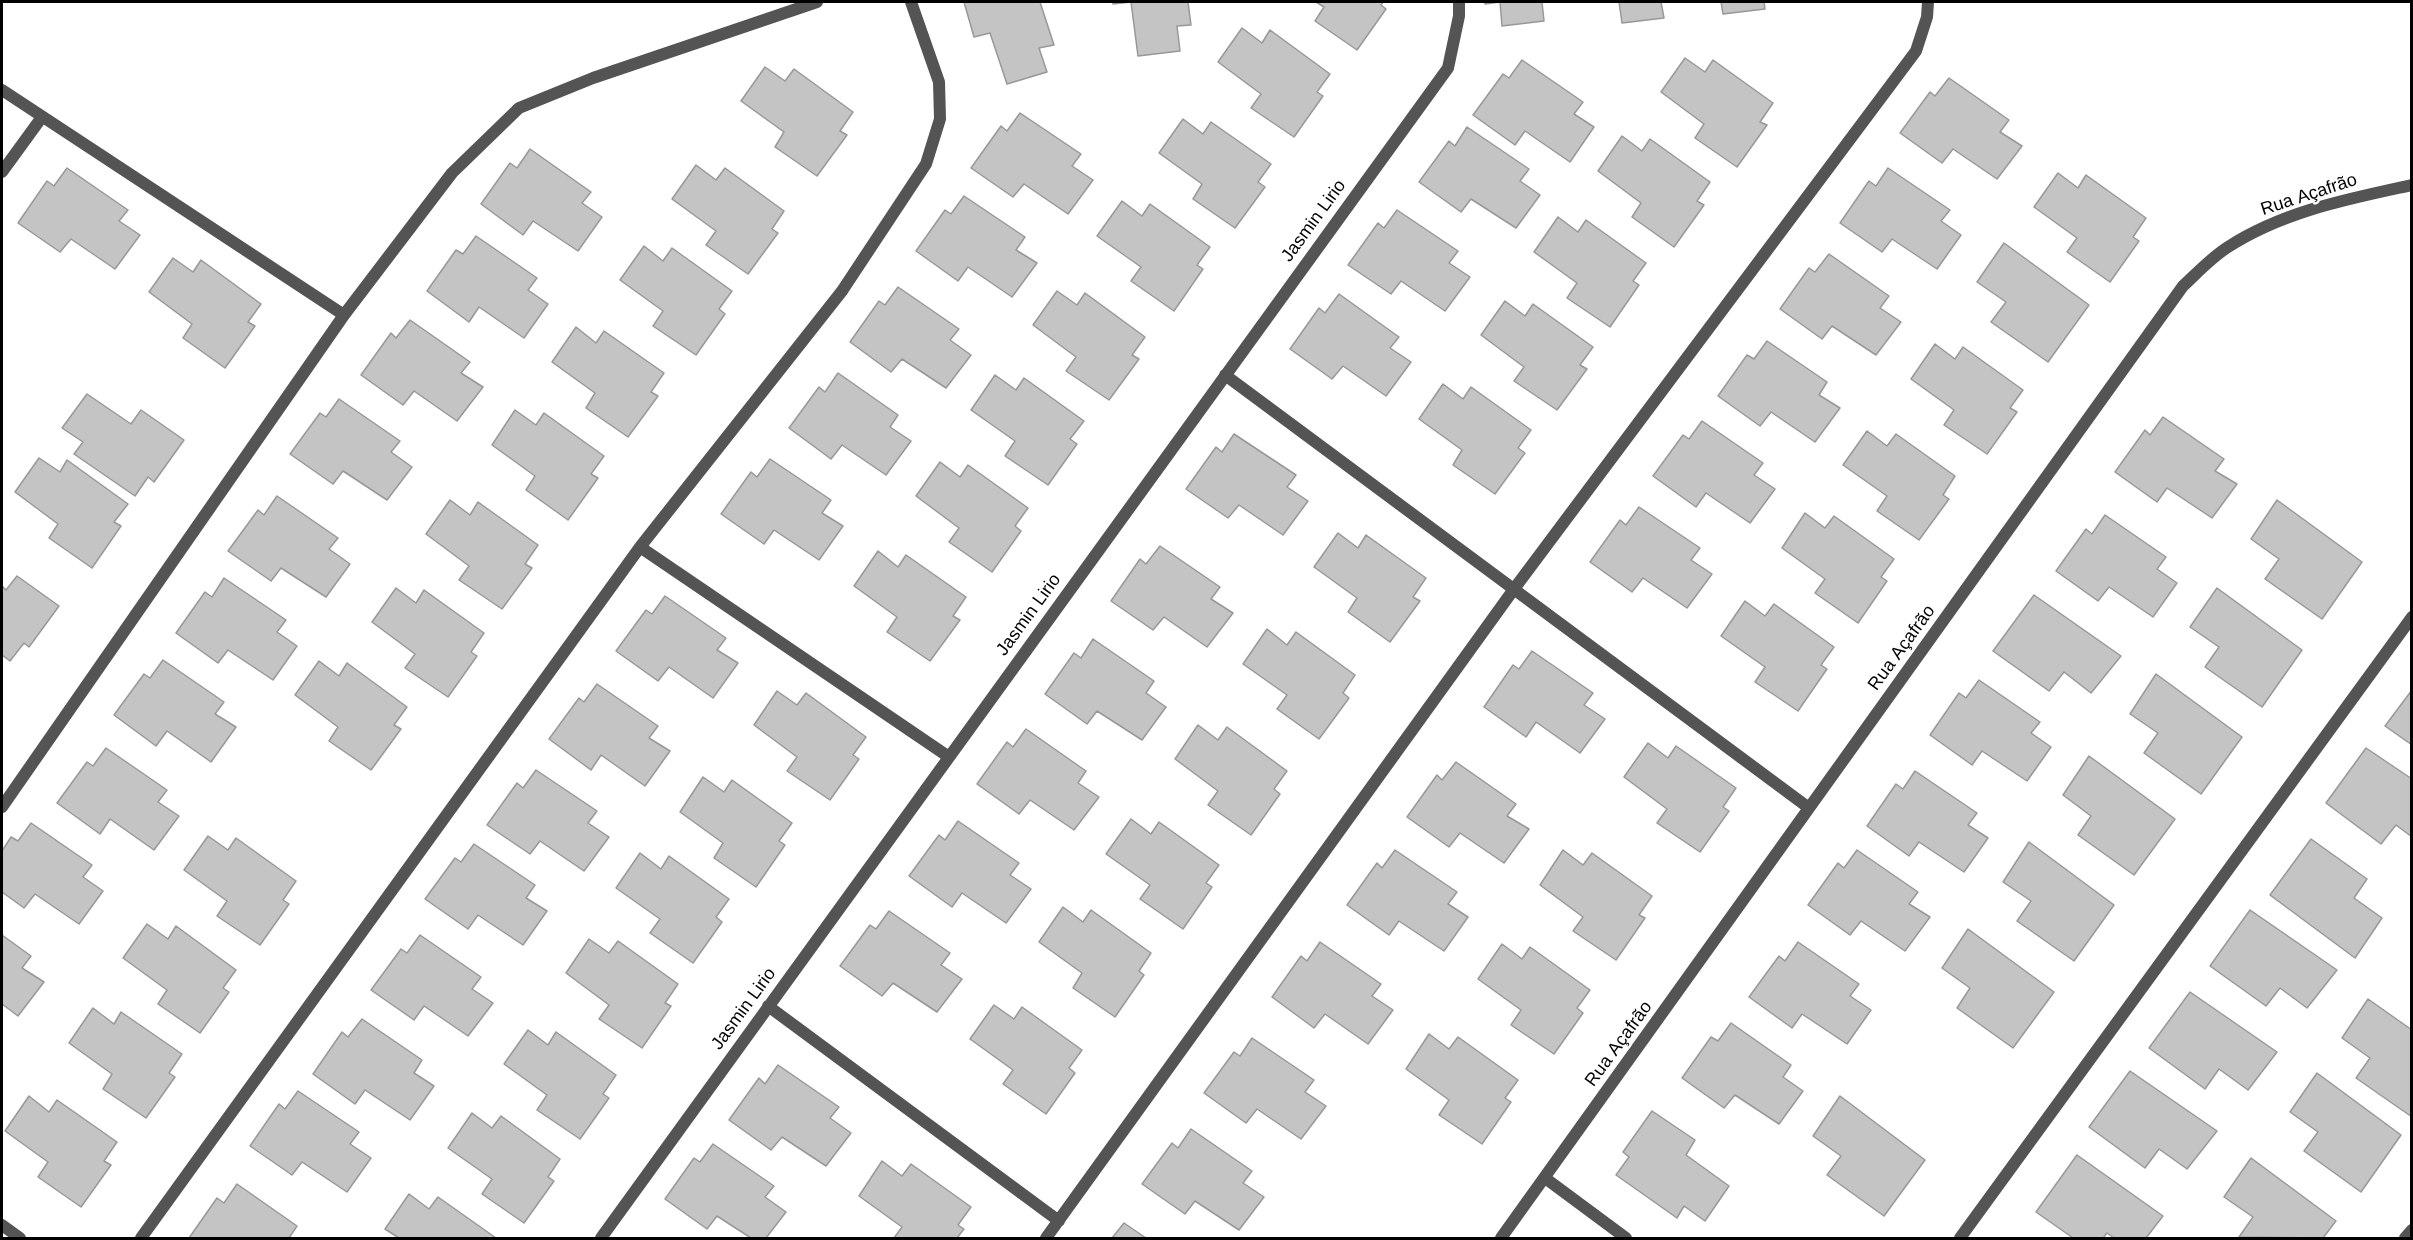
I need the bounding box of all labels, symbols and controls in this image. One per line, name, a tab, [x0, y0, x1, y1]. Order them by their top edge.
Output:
street label: Rua Açafrão	[2258, 169, 2360, 221]
street label: Jasmin Lirio	[1277, 176, 1351, 266]
street label: Jasmin Lirio	[992, 570, 1066, 660]
street label: Rua Açafrão	[1864, 601, 1940, 695]
street label: Jasmin Lirio	[707, 964, 781, 1054]
street label: Rua Açafrão	[1581, 997, 1657, 1091]

